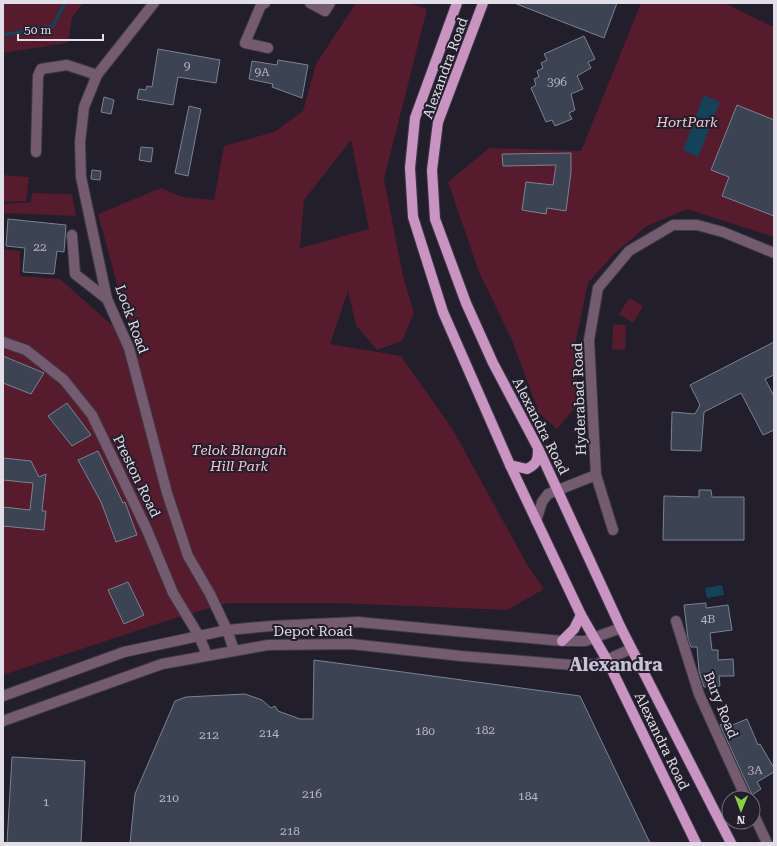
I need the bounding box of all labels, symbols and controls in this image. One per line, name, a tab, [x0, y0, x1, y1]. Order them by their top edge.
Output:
street label: Alexandra Road	[419, 15, 471, 121]
scale bar	[18, 16, 103, 42]
text: 50 m	[24, 23, 51, 37]
house number: 9	[184, 59, 191, 73]
house number: 9A	[254, 65, 270, 79]
house number: 396	[547, 75, 567, 89]
park label: HortPark	[655, 114, 718, 130]
house number: 22	[33, 240, 47, 254]
street label: Lock Road	[112, 282, 152, 356]
street label: Hyderabad Road	[569, 342, 589, 456]
street label: Alexandra Road	[510, 375, 572, 477]
street label: Preston Road	[110, 432, 164, 520]
park label: Telok Blangah Hill Park	[191, 442, 287, 474]
house number: 4B	[701, 612, 715, 626]
street label: Depot Road	[273, 623, 353, 639]
district label: Alexandra	[569, 654, 663, 675]
street label: Bury Road	[700, 669, 742, 741]
street label: Alexandra Road	[631, 690, 693, 792]
house number: 182	[475, 723, 495, 737]
house number: 180	[415, 724, 435, 738]
house number: 214	[259, 726, 279, 740]
house number: 212	[199, 728, 219, 742]
house number: 3A	[747, 763, 763, 777]
house number: 216	[302, 787, 322, 801]
house number: 184	[518, 789, 538, 803]
north arrow	[721, 790, 761, 830]
house number: 210	[159, 791, 179, 805]
house number: 1	[43, 795, 50, 809]
text: N	[736, 813, 745, 826]
house number: 218	[280, 824, 300, 838]

